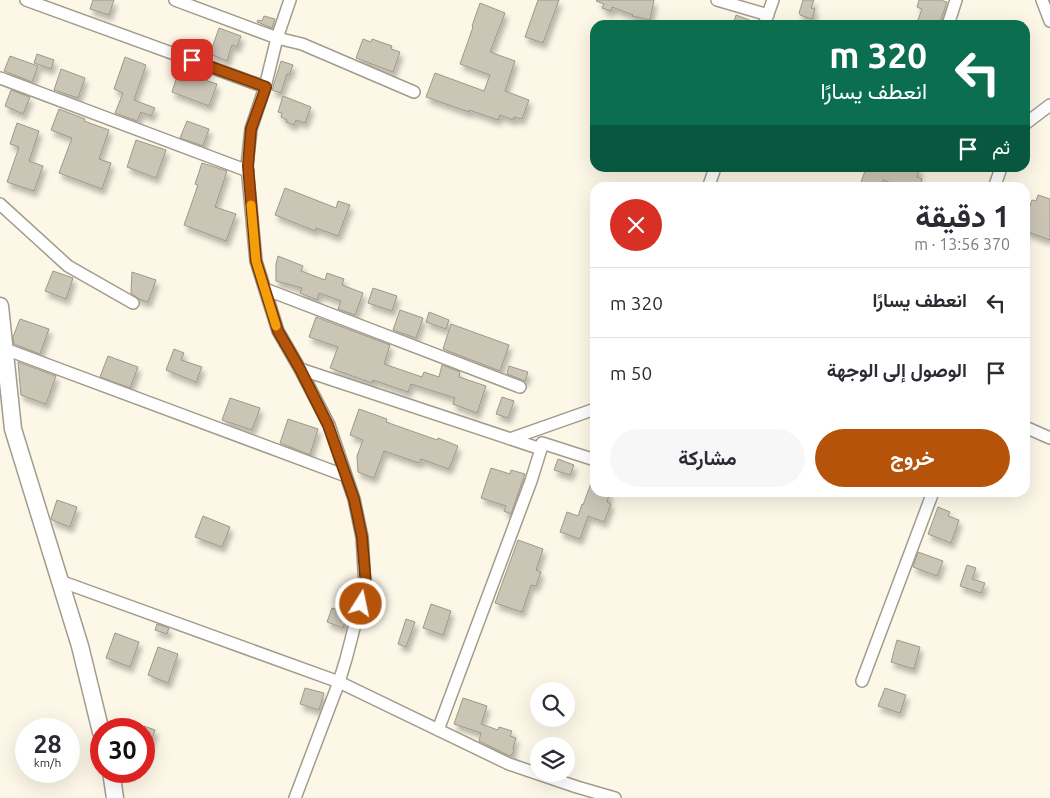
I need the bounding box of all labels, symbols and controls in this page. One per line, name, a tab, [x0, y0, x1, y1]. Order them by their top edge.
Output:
text: 320 m	[829, 35, 927, 75]
pin	[171, 39, 213, 81]
icon: left	[945, 40, 1010, 105]
icon: arrive	[178, 46, 206, 74]
text: انعطف يسارًا	[820, 78, 927, 103]
icon: arrive	[954, 135, 982, 163]
text: ثم	[992, 136, 1010, 158]
button: close	[610, 199, 662, 251]
text: 1 دقيقة	[915, 199, 1010, 233]
text: 370 m · 13:56	[914, 235, 1010, 253]
text: انعطف يسارًا	[873, 289, 967, 311]
icon: left	[982, 289, 1010, 317]
text: 320 m	[610, 292, 663, 314]
text: الوصول إلى الوجهة	[827, 359, 967, 381]
icon: arrive	[982, 359, 1010, 387]
text: 50 m	[610, 362, 652, 384]
button: مشاركة	[610, 429, 805, 487]
button: خروج	[815, 429, 1010, 487]
position arrow	[334, 577, 386, 629]
map controls	[530, 682, 575, 782]
button: search	[530, 682, 575, 727]
speed limit sign: 30	[90, 718, 155, 783]
text: 28	[33, 730, 62, 758]
button: layers	[530, 737, 575, 782]
text: km/h	[34, 756, 61, 769]

